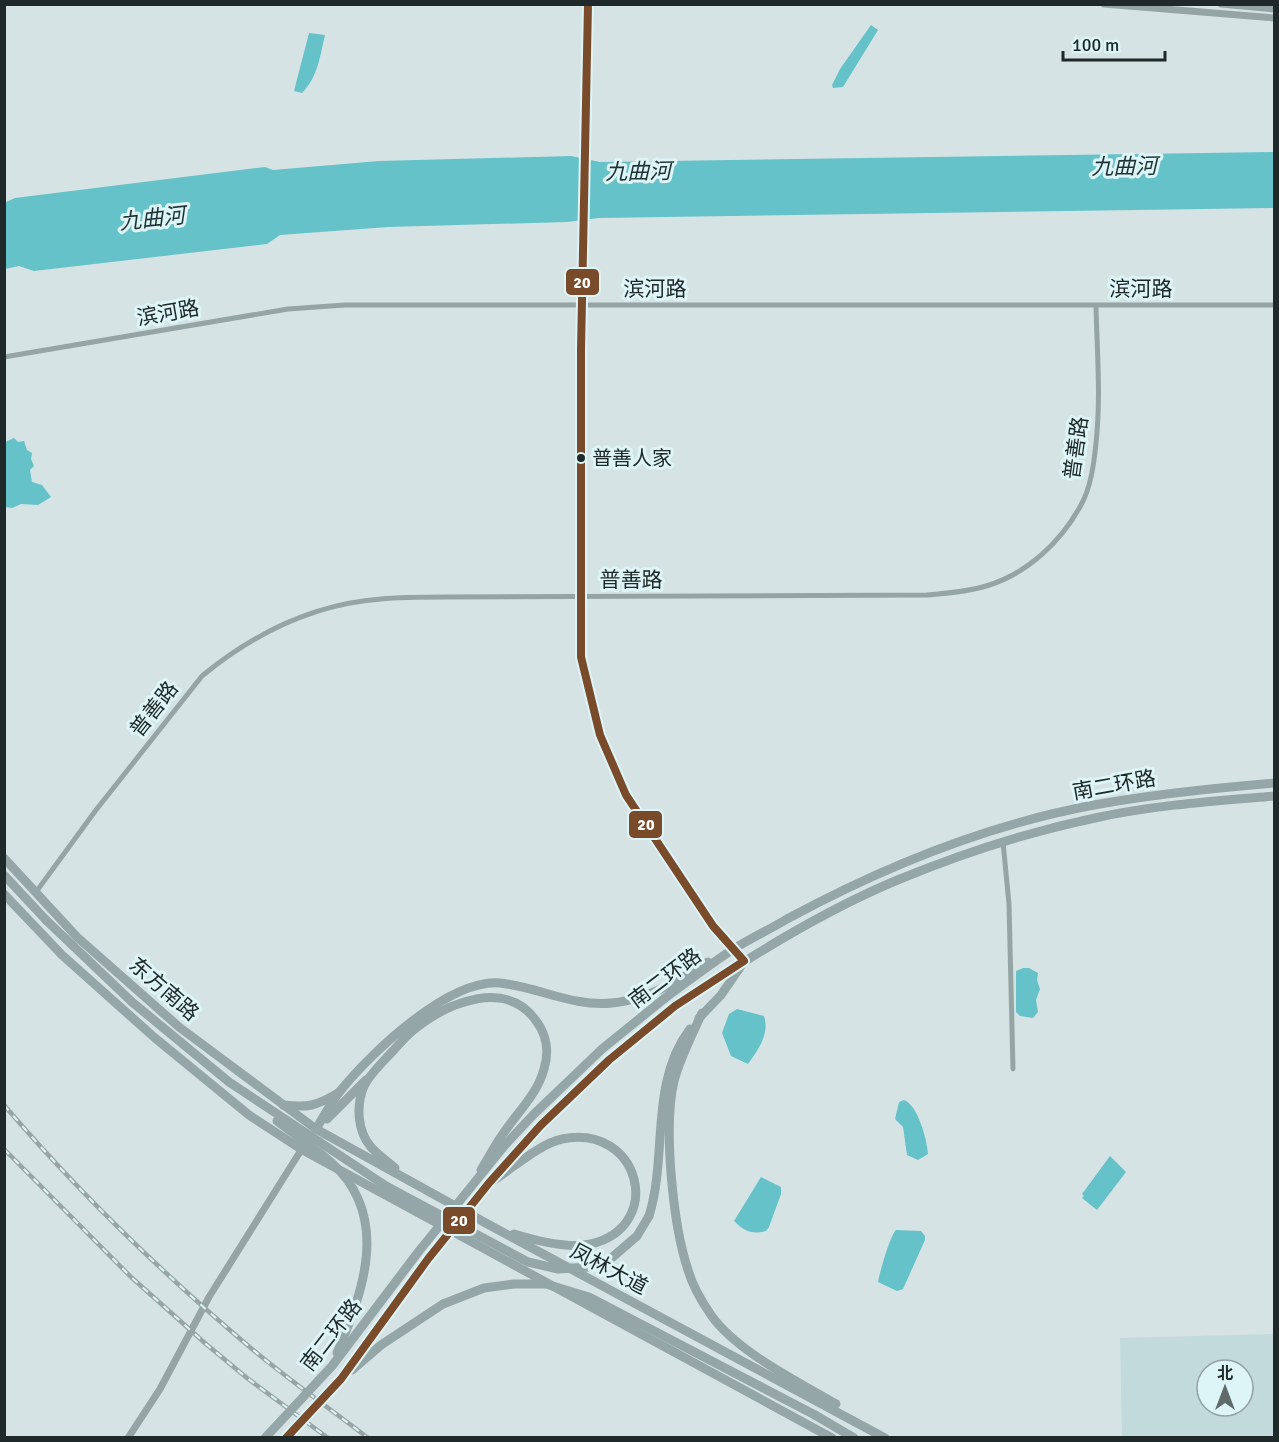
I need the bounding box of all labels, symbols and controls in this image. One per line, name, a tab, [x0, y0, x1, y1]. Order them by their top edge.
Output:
scale bar	[1063, 24, 1165, 62]
text: 100 m	[1072, 34, 1119, 56]
water label: 九曲河	[1091, 152, 1161, 181]
water label: 九曲河	[605, 157, 675, 186]
water label: 九曲河	[118, 201, 190, 235]
line badge: 20	[565, 268, 600, 296]
text: 20	[573, 273, 591, 293]
street label: 滨河路	[624, 276, 687, 302]
street label: 滨河路	[1110, 276, 1173, 302]
street label: 滨河路	[135, 295, 201, 331]
street label: 普善路	[1059, 415, 1093, 481]
place label: 普善人家	[592, 446, 672, 471]
marker: 普善人家	[575, 452, 587, 464]
street label: 普善路	[600, 567, 663, 593]
street label: 普善路	[124, 676, 184, 742]
street label: 南二环路	[1070, 765, 1158, 805]
line badge: 20	[628, 810, 663, 839]
text: 20	[637, 815, 655, 835]
street label: 南二环路	[624, 942, 706, 1014]
street label: 东方南路	[124, 952, 204, 1026]
line badge: 20	[442, 1206, 476, 1235]
text: 20	[450, 1211, 468, 1231]
street label: 凤林大道	[566, 1238, 652, 1300]
street label: 南二环路	[295, 1294, 367, 1376]
north arrow	[1195, 1358, 1255, 1418]
text: 北	[1217, 1364, 1233, 1384]

